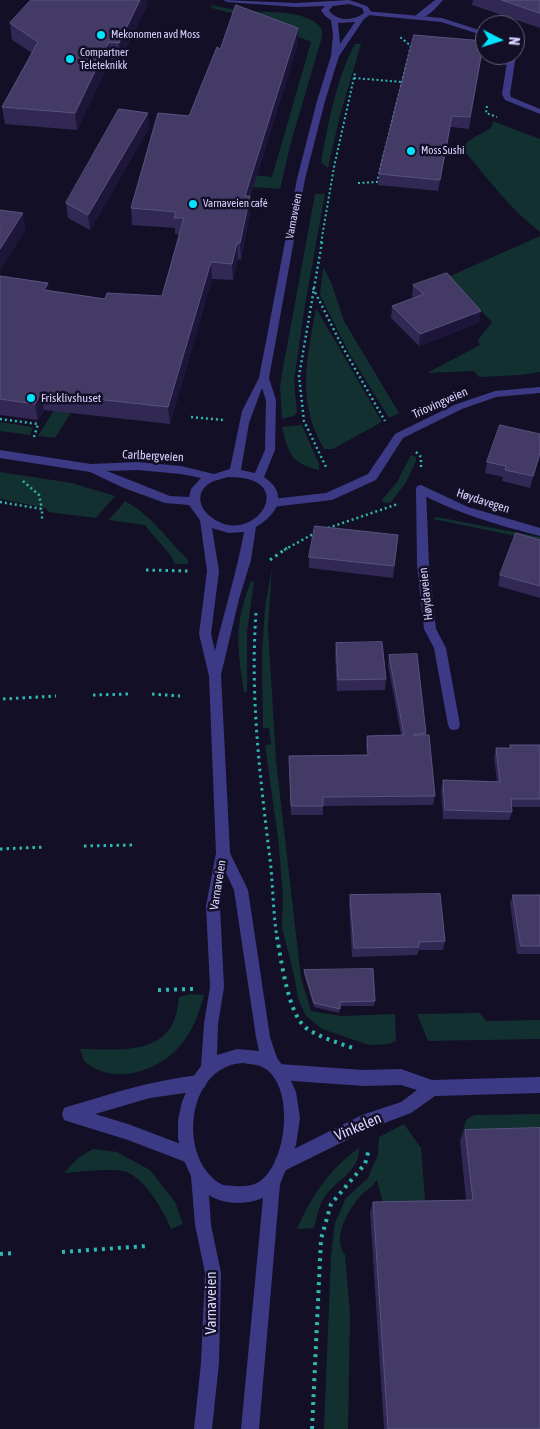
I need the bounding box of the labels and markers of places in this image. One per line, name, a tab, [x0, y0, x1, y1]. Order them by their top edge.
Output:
place label: Mekonomen avd Moss	[111, 28, 200, 42]
marker: Mekonomen avd Moss	[95, 29, 107, 41]
place label: Compartner Teleteknikk	[80, 46, 128, 72]
marker: Compartner Teleteknikk	[64, 53, 76, 65]
place label: Moss Sushi	[421, 144, 464, 158]
marker: Moss Sushi	[405, 145, 417, 157]
place label: Varnaveien café	[203, 197, 268, 211]
marker: Varnaveien café	[187, 198, 199, 210]
place label: Frisklivshuset	[41, 391, 101, 405]
marker: Frisklivshuset	[25, 392, 37, 404]

